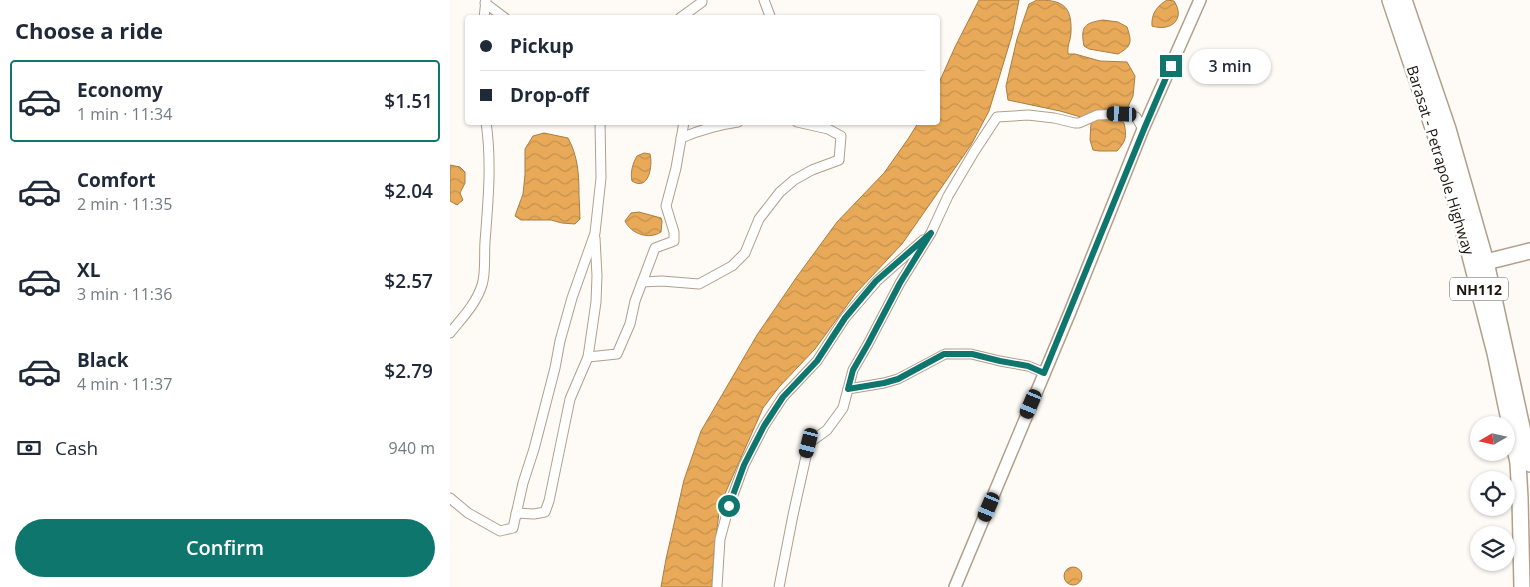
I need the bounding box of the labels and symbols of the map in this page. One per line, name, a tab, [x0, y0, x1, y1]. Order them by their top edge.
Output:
callout: 3 min	[1188, 48, 1271, 84]
route end	[1160, 55, 1182, 77]
street label: Barasat - Petrapole Highway	[1403, 63, 1480, 258]
car	[1106, 106, 1137, 122]
road number: NH112	[1450, 278, 1508, 300]
car	[1018, 387, 1043, 421]
north arrow	[1470, 416, 1515, 461]
car	[798, 427, 819, 459]
car	[976, 490, 1001, 524]
route start	[718, 495, 740, 517]

